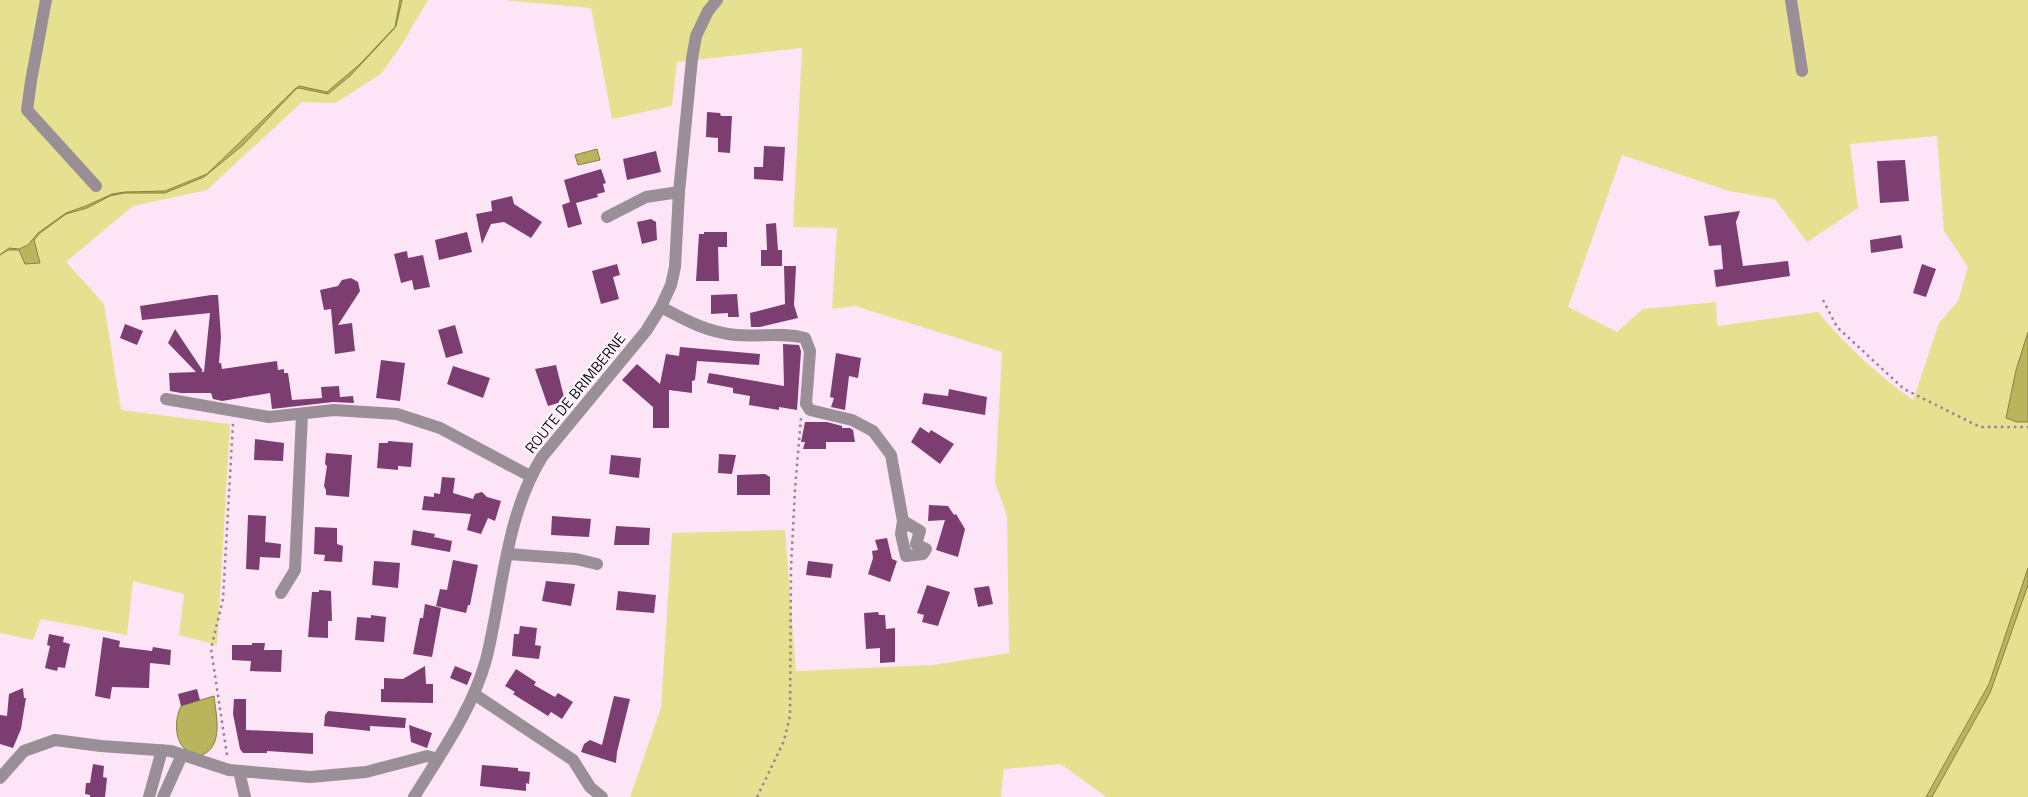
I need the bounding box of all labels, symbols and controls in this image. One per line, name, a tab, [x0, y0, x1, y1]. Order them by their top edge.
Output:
street label: ROUTE DE BRIMBERNE	[519, 328, 631, 458]

